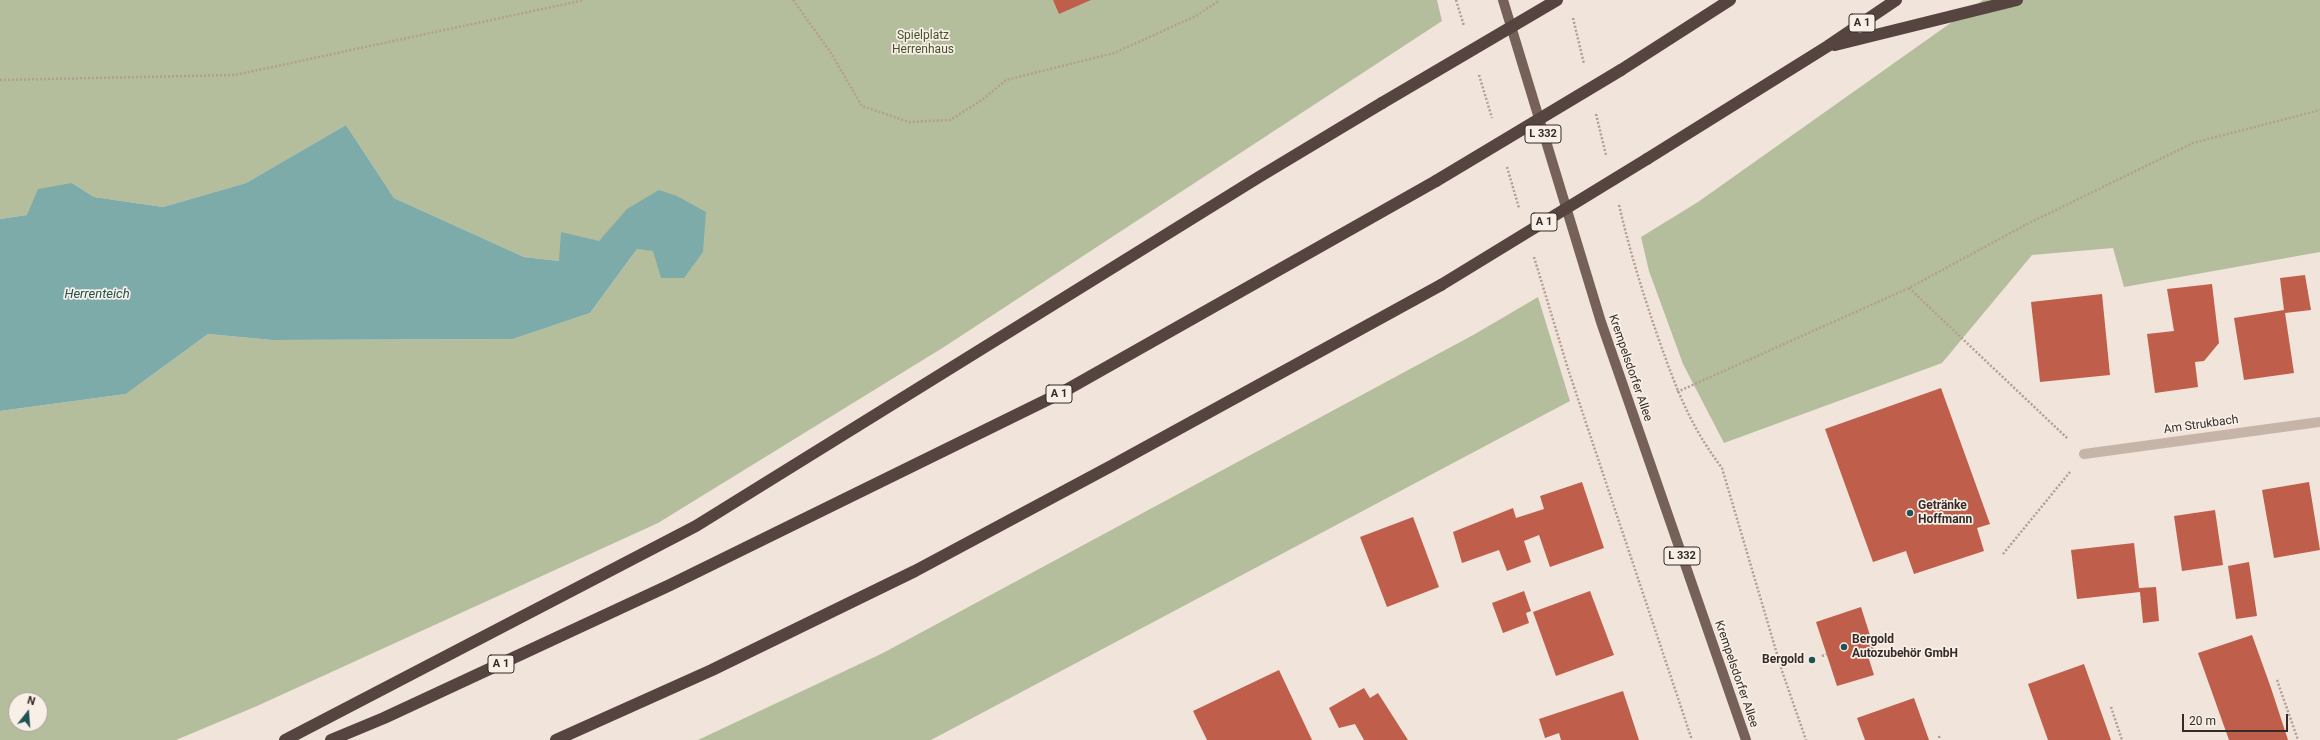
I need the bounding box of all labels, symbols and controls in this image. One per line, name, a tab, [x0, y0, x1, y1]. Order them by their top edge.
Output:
road number: A 1	[1849, 14, 1875, 32]
park label: Spielplatz Herrenhaus	[892, 29, 954, 57]
road number: L 332	[1525, 125, 1561, 143]
road number: A 1	[1531, 213, 1557, 231]
water label: Herrenteich	[64, 287, 130, 303]
street label: Krempelsdorfer Allee	[1605, 313, 1655, 423]
road number: A 1	[1046, 385, 1072, 403]
street label: Am Strukbach	[2163, 413, 2239, 437]
place label: Getränke Hoffmann	[1918, 499, 1972, 527]
marker: Getränke Hoffmann	[1905, 508, 1915, 518]
road number: L 332	[1664, 547, 1700, 565]
street label: Krempelsdorfer Allee	[1711, 619, 1761, 729]
place label: Bergold Autozubehör GmbH	[1852, 633, 1958, 661]
marker: Bergold Autozubehör GmbH	[1839, 642, 1849, 652]
place label: Bergold	[1762, 653, 1804, 667]
road number: A 1	[488, 655, 514, 673]
marker: Bergold	[1807, 655, 1817, 665]
north arrow	[8, 692, 48, 732]
text: N	[26, 694, 37, 708]
scale bar	[2184, 706, 2290, 732]
text: 20 m	[2189, 714, 2216, 728]

